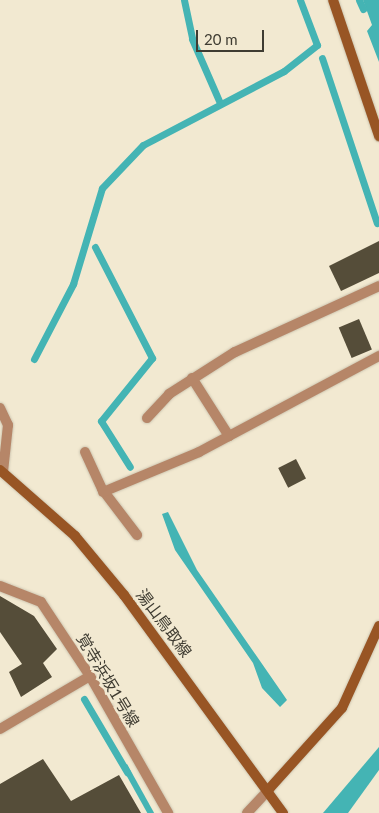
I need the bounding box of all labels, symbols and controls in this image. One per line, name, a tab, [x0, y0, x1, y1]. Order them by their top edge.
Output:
scale bar	[199, 20, 266, 52]
text: 20 m	[204, 30, 238, 48]
street label: 湯山鳥取線	[132, 585, 196, 661]
street label: 覚寺浜坂1号線	[73, 630, 143, 730]

